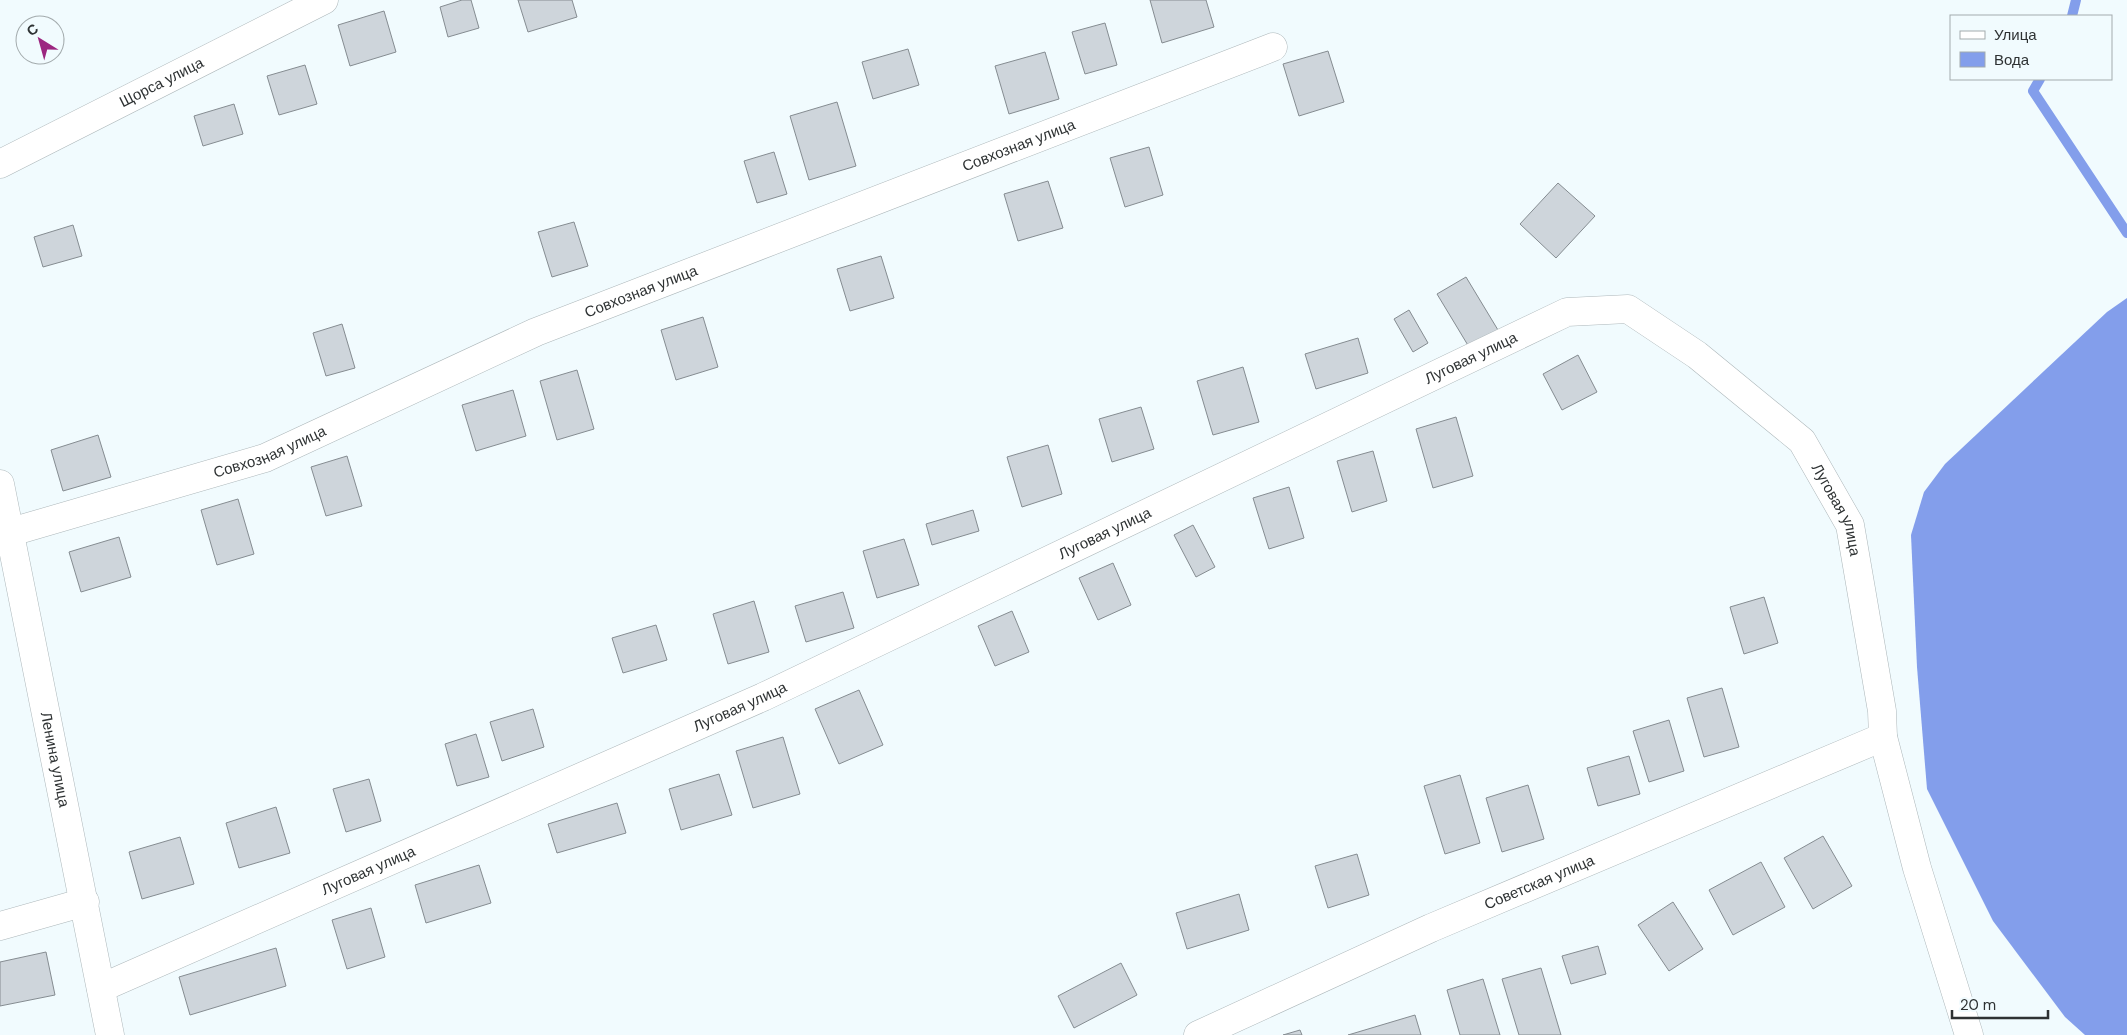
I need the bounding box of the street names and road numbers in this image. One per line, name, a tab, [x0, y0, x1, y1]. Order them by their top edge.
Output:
street label: Щорса улица	[116, 52, 208, 112]
street label: Совхозная улица	[959, 114, 1079, 176]
street label: Совхозная улица	[582, 260, 701, 322]
street label: Луговая улица	[1421, 327, 1521, 389]
street label: Совхозная улица	[211, 421, 330, 483]
street label: Луговая улица	[1807, 460, 1865, 558]
street label: Луговая улица	[1055, 502, 1155, 564]
street label: Луговая улица	[690, 677, 791, 737]
street label: Ленина улица	[36, 710, 74, 810]
street label: Луговая улица	[318, 841, 419, 900]
street label: Советская улица	[1481, 850, 1598, 914]

